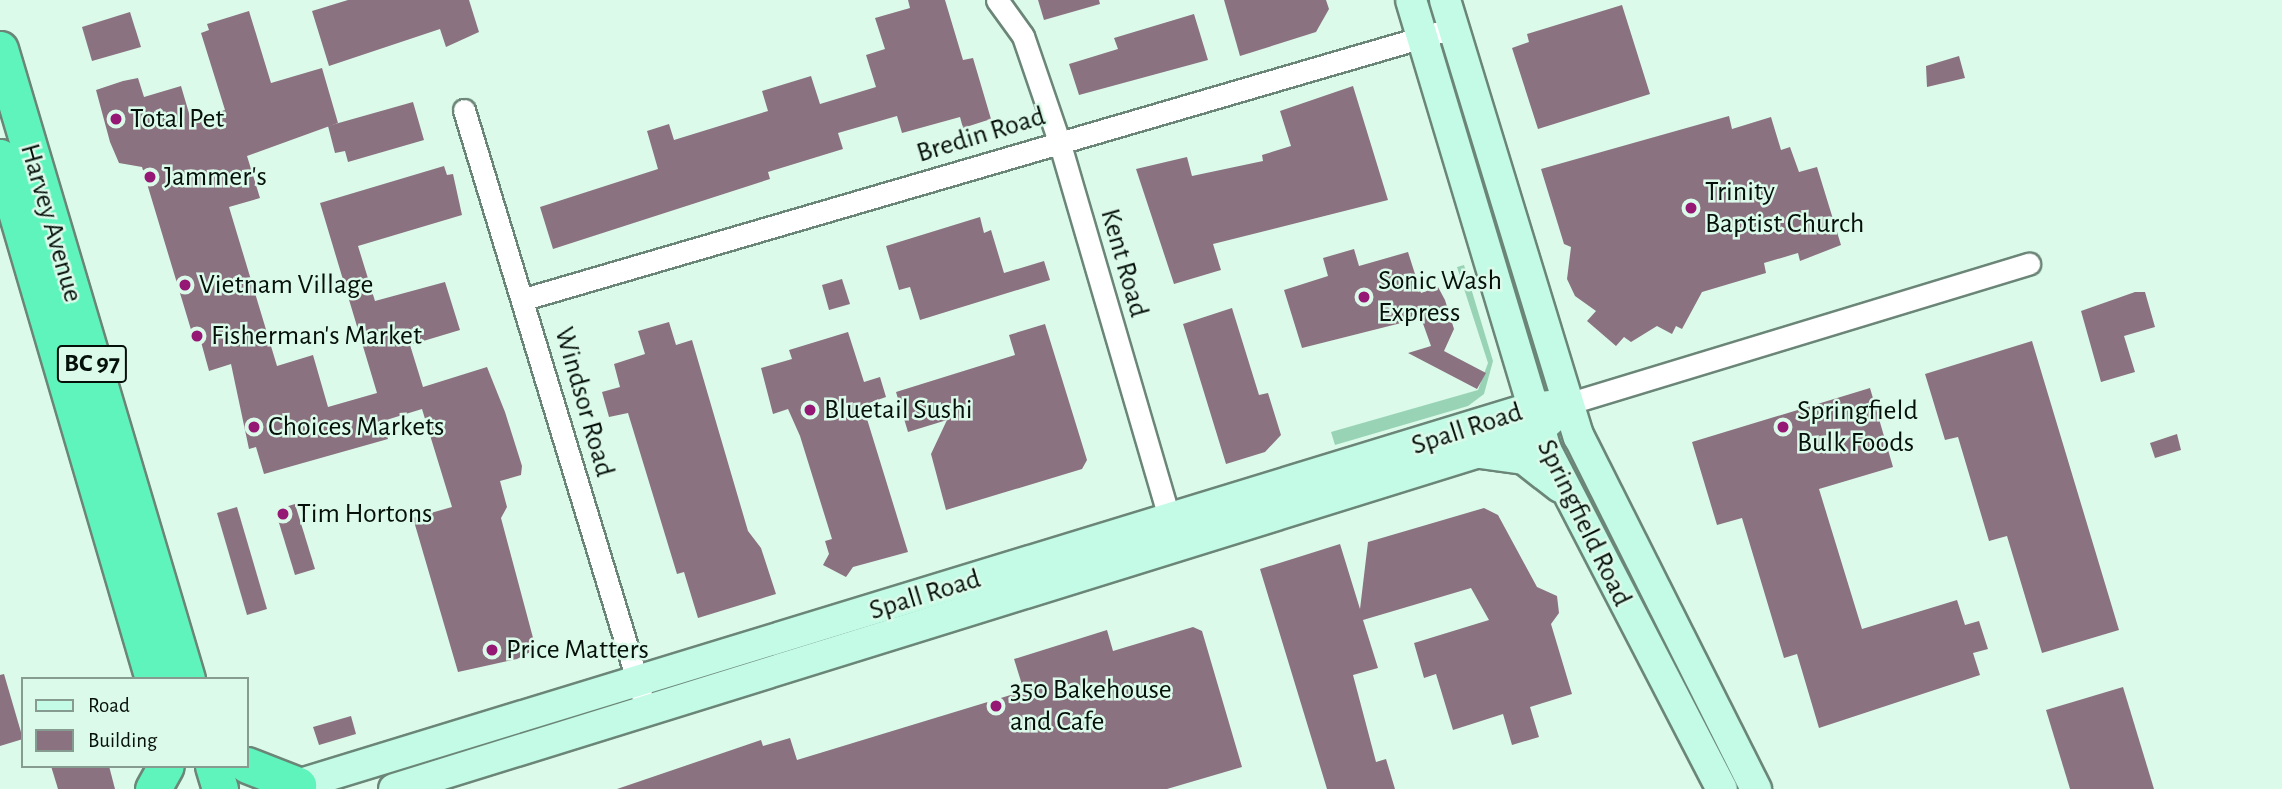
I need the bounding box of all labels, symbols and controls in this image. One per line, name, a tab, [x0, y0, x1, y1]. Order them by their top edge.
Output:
street label: Bredin Road	[913, 100, 1049, 170]
place label: Total Pet	[130, 102, 224, 136]
marker: Total Pet	[108, 111, 124, 127]
street label: Harvey Avenue	[12, 140, 90, 306]
place label: Jammer's	[164, 160, 267, 194]
marker: Jammer's	[142, 169, 158, 185]
place label: Trinity Baptist Church	[1705, 175, 1864, 241]
marker: Trinity Baptist Church	[1683, 200, 1699, 216]
street label: Kent Road	[1093, 205, 1155, 321]
place label: Sonic Wash Express	[1378, 264, 1502, 330]
place label: Vietnam Village	[199, 268, 373, 302]
marker: Vietnam Village	[177, 277, 193, 293]
marker: Sonic Wash Express	[1356, 289, 1372, 305]
place label: Fisherman's Market	[211, 319, 422, 353]
street label: Windsor Road	[547, 323, 621, 481]
marker: Fisherman's Market	[189, 328, 205, 344]
road number: BC 97	[55, 342, 129, 386]
place label: Bluetail Sushi	[824, 393, 972, 427]
place label: Springfield Bulk Foods	[1797, 394, 1918, 460]
street label: Spall Road	[1407, 395, 1527, 463]
marker: Bluetail Sushi	[802, 402, 818, 418]
place label: Choices Markets	[268, 410, 444, 444]
marker: Choices Markets	[246, 419, 262, 435]
marker: Springfield Bulk Foods	[1775, 419, 1791, 435]
street label: Springfield Road	[1529, 434, 1639, 612]
place label: Tim Hortons	[297, 497, 432, 531]
marker: Tim Hortons	[275, 506, 291, 522]
street label: Spall Road	[865, 562, 985, 628]
place label: Price Matters	[506, 633, 649, 667]
marker: Price Matters	[484, 642, 500, 658]
place label: 350 Bakehouse and Cafe	[1010, 673, 1172, 739]
legend	[21, 677, 248, 768]
text: Road	[88, 695, 130, 716]
marker: 350 Bakehouse and Cafe	[988, 698, 1004, 714]
text: Building	[88, 730, 157, 751]

